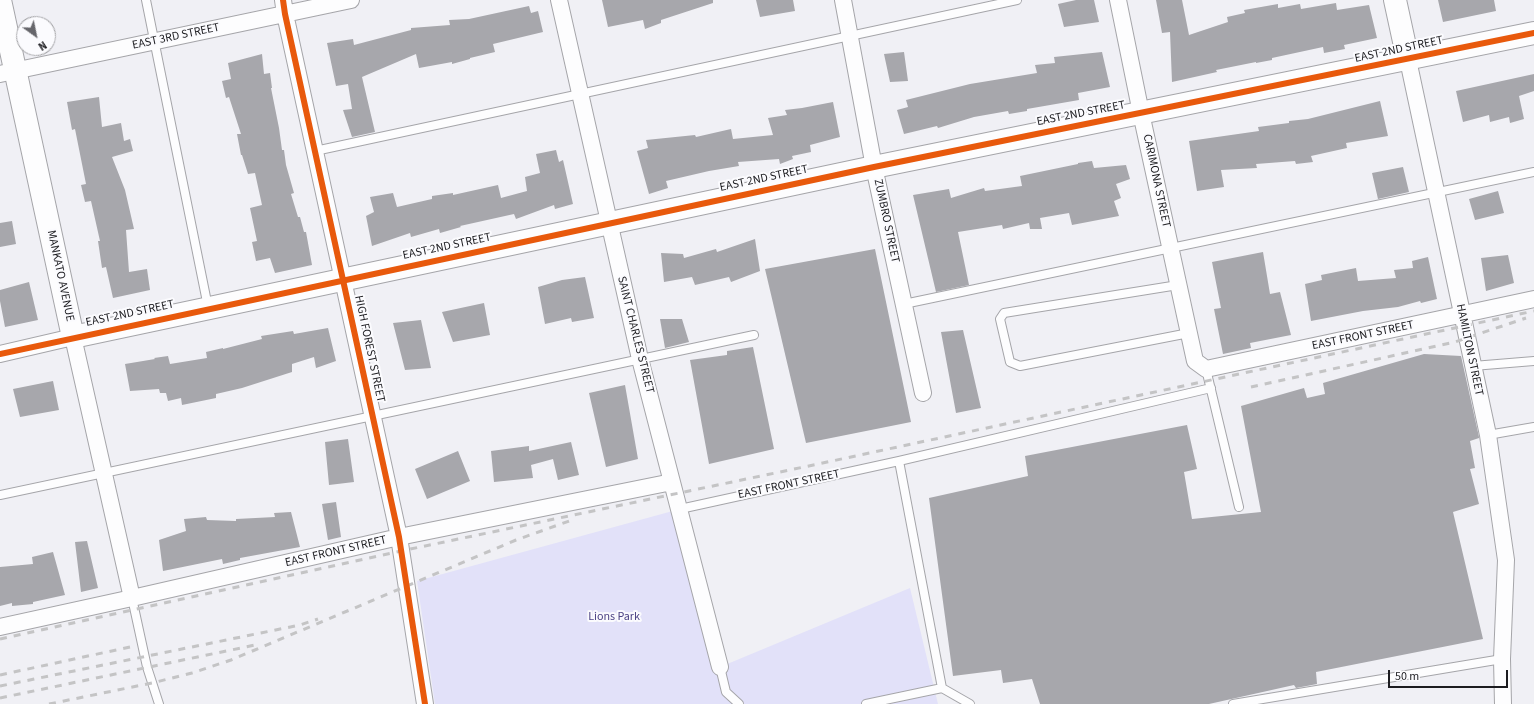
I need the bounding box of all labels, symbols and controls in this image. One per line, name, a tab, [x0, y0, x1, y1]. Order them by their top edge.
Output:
north arrow	[16, 16, 56, 56]
street label: EAST 3RD STREET	[131, 21, 221, 53]
street label: EAST 2ND STREET	[1354, 34, 1444, 66]
text: N	[35, 37, 49, 54]
street label: EAST 2ND STREET	[1036, 98, 1126, 130]
street label: CARIMONA STREET	[1139, 133, 1173, 229]
street label: EAST 2ND STREET	[719, 163, 809, 195]
street label: ZUMBRO STREET	[870, 178, 902, 264]
street label: MANKATO AVENUE	[43, 229, 77, 323]
street label: EAST 2ND STREET	[402, 231, 492, 263]
street label: SAINT CHARLES STREET	[613, 275, 657, 395]
street label: HIGH FOREST STREET	[351, 294, 387, 404]
street label: EAST 2ND STREET	[85, 298, 175, 330]
street label: HAMILTON STREET	[1452, 303, 1486, 397]
street label: EAST FRONT STREET	[1311, 318, 1415, 354]
street label: EAST FRONT STREET	[737, 467, 841, 503]
street label: EAST FRONT STREET	[284, 533, 388, 571]
park label: Lions Park	[588, 610, 640, 624]
scale bar	[1390, 662, 1510, 688]
text: 50 m	[1395, 668, 1419, 685]

